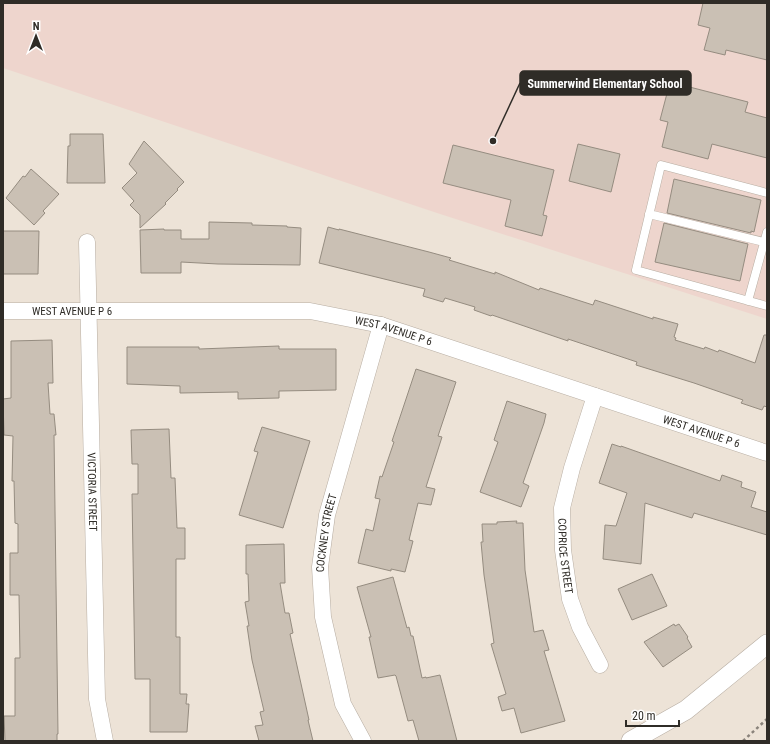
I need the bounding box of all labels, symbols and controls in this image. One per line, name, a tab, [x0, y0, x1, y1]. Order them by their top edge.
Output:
north arrow	[16, 16, 56, 56]
text: N	[33, 20, 40, 33]
callout: Summerwind Elementary School	[520, 71, 691, 95]
text: Summerwind Elementary School	[528, 77, 682, 91]
street label: WEST AVENUE P 6	[32, 305, 112, 318]
street label: WEST AVENUE P 6	[354, 314, 434, 349]
street label: WEST AVENUE P 6	[661, 413, 741, 451]
street label: VICTORIA STREET	[85, 452, 99, 532]
street label: COCKNEY STREET	[314, 492, 340, 573]
street label: COPRICE STREET	[555, 518, 575, 595]
scale bar	[626, 702, 679, 728]
text: 20 m	[632, 709, 656, 723]

